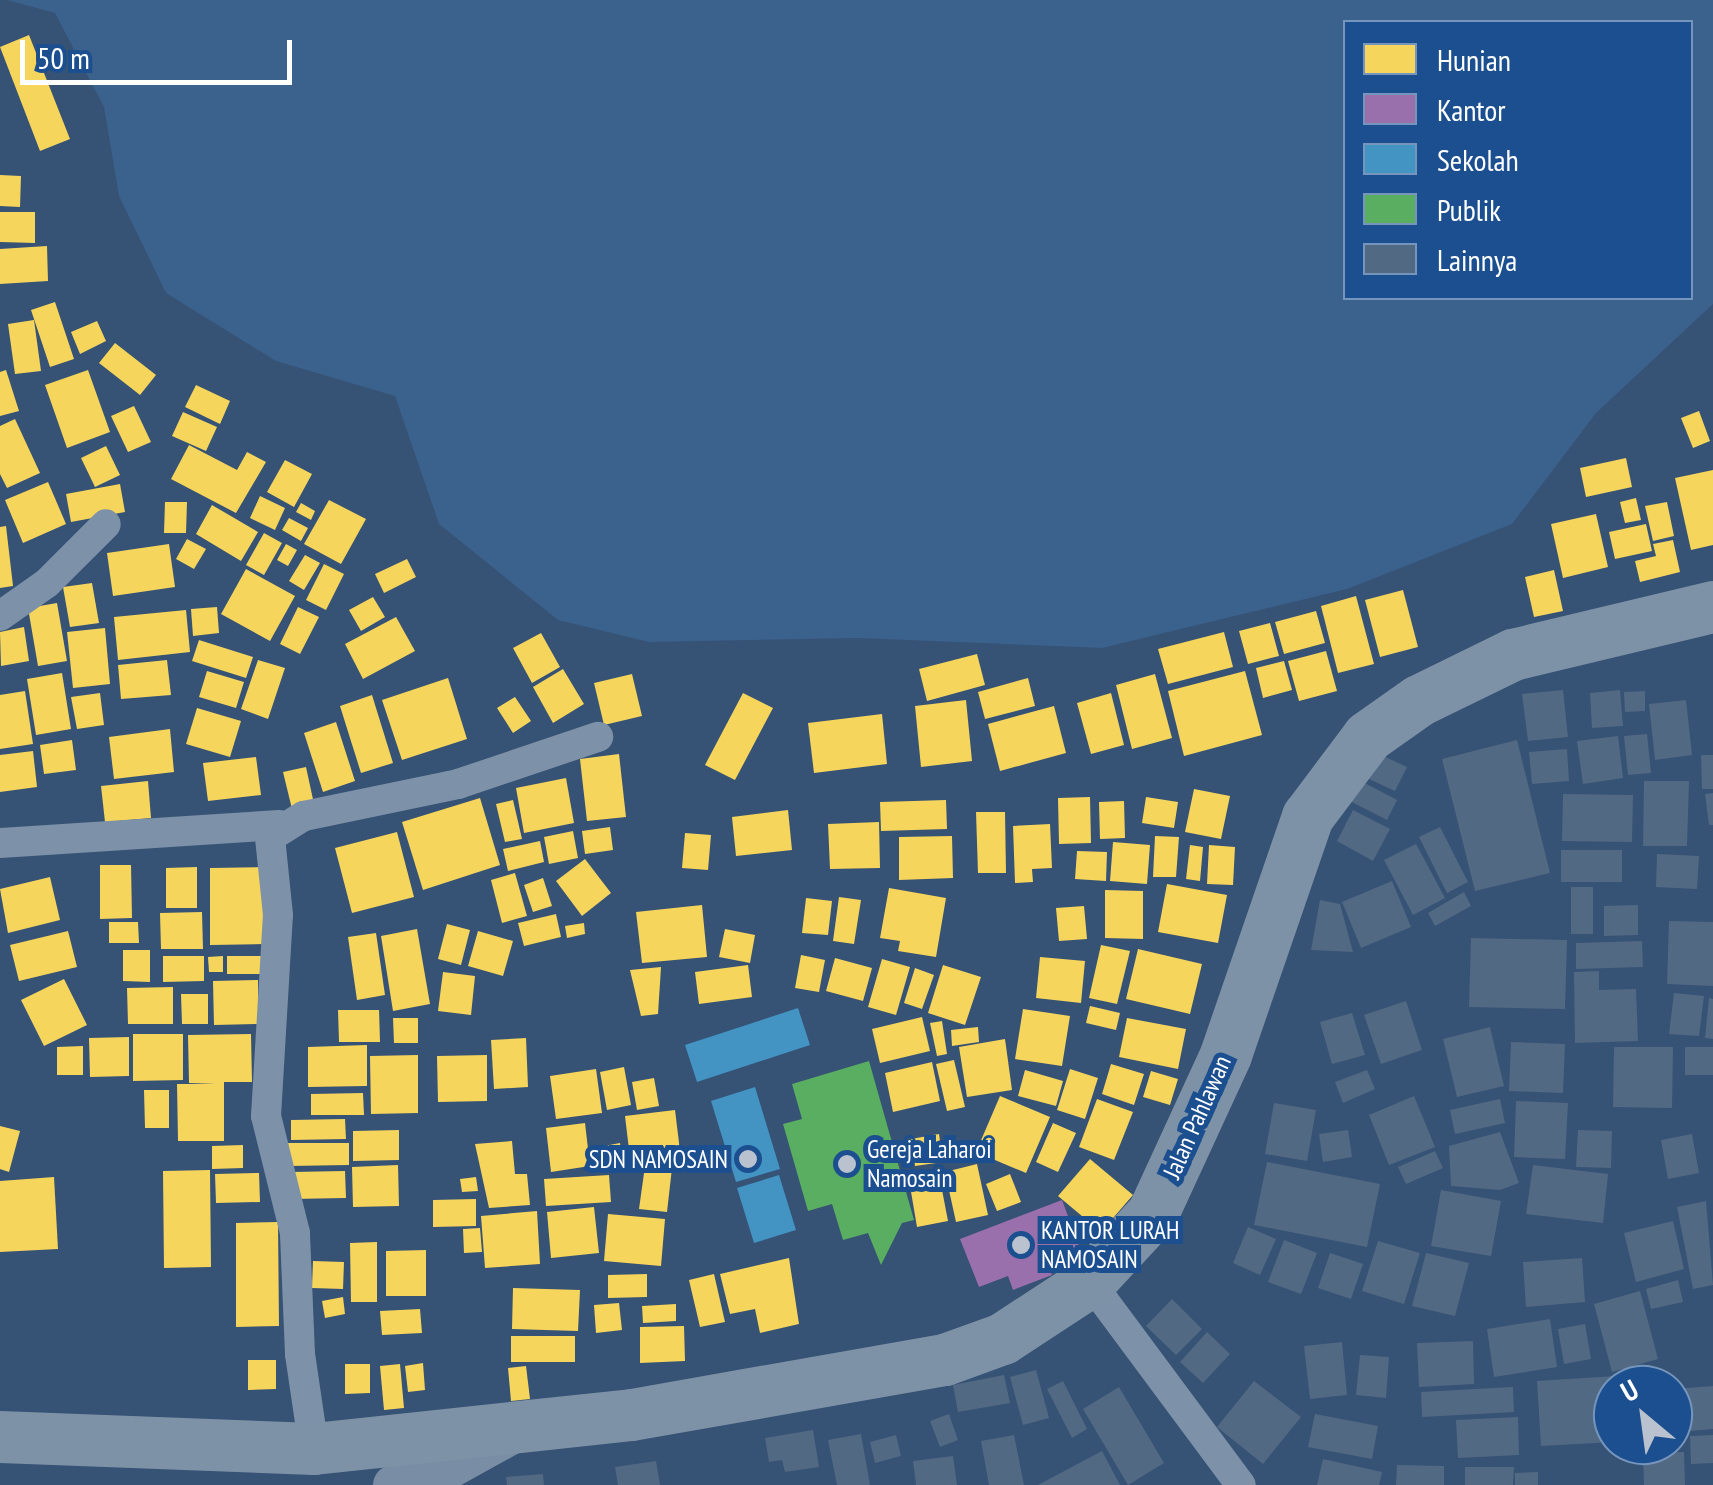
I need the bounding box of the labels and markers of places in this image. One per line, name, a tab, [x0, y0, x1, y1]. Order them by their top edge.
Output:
place label: Gereja Laharoi Namosain	[867, 1135, 992, 1194]
place label: SDN NAMOSAIN	[589, 1144, 728, 1174]
marker: SDN NAMOSAIN	[737, 1148, 759, 1170]
marker: Gereja Laharoi Namosain	[836, 1153, 858, 1175]
place label: KANTOR LURAH NAMOSAIN	[1041, 1216, 1179, 1275]
marker: KANTOR LURAH NAMOSAIN	[1010, 1234, 1032, 1256]

